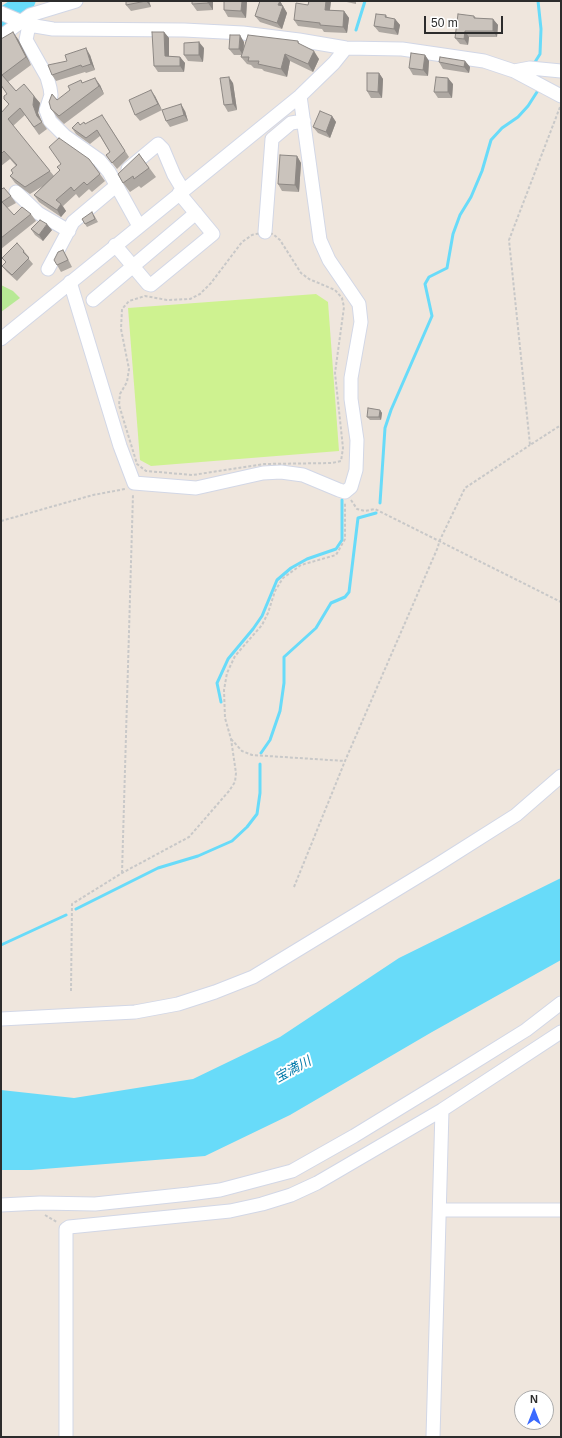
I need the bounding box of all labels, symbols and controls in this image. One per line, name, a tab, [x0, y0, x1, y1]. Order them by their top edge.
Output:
scale bar	[426, 8, 505, 34]
text: 50 m	[431, 16, 458, 30]
water label: 宝満川	[272, 1054, 314, 1086]
north arrow	[514, 1390, 554, 1430]
text: N	[530, 1393, 538, 1405]

